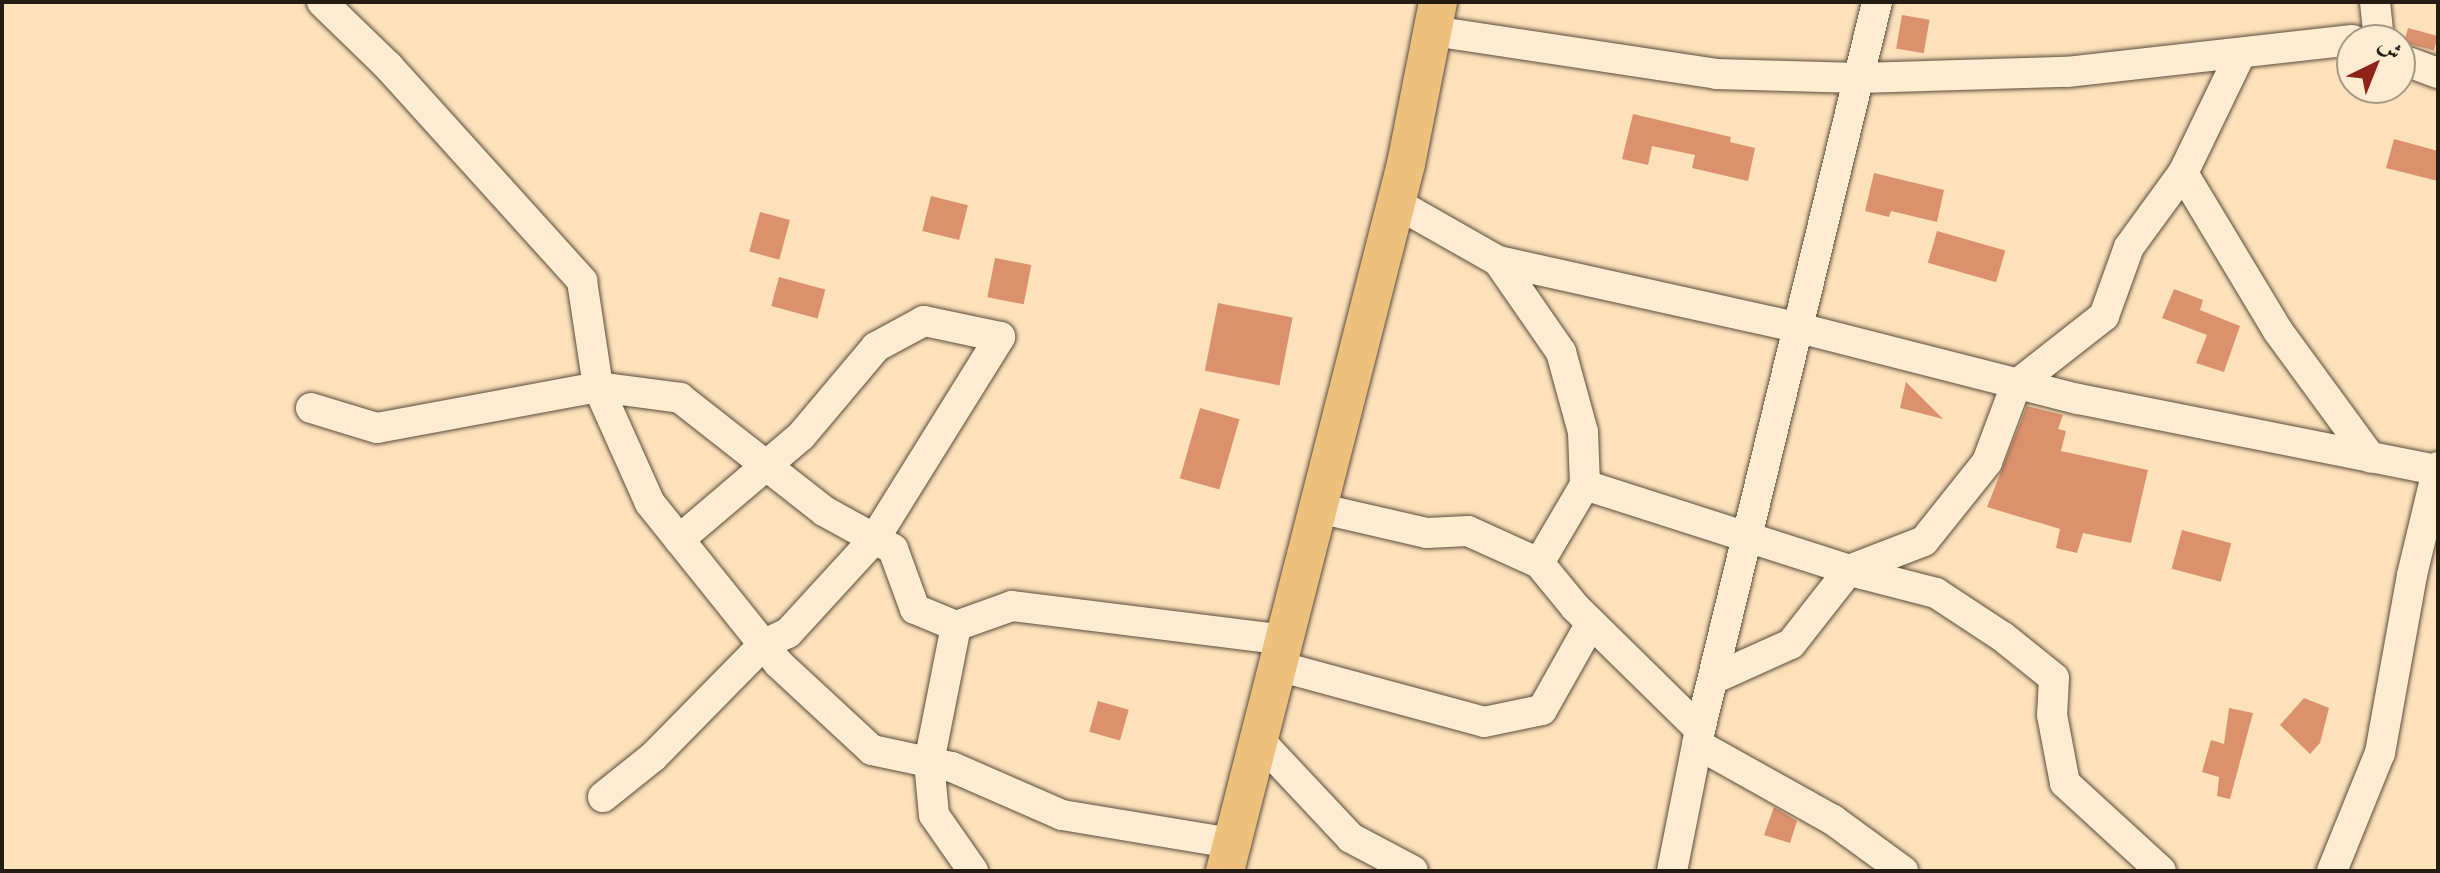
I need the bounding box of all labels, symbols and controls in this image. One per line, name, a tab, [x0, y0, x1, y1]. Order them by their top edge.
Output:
north arrow	[2336, 24, 2416, 104]
text: ش	[2372, 29, 2410, 67]

